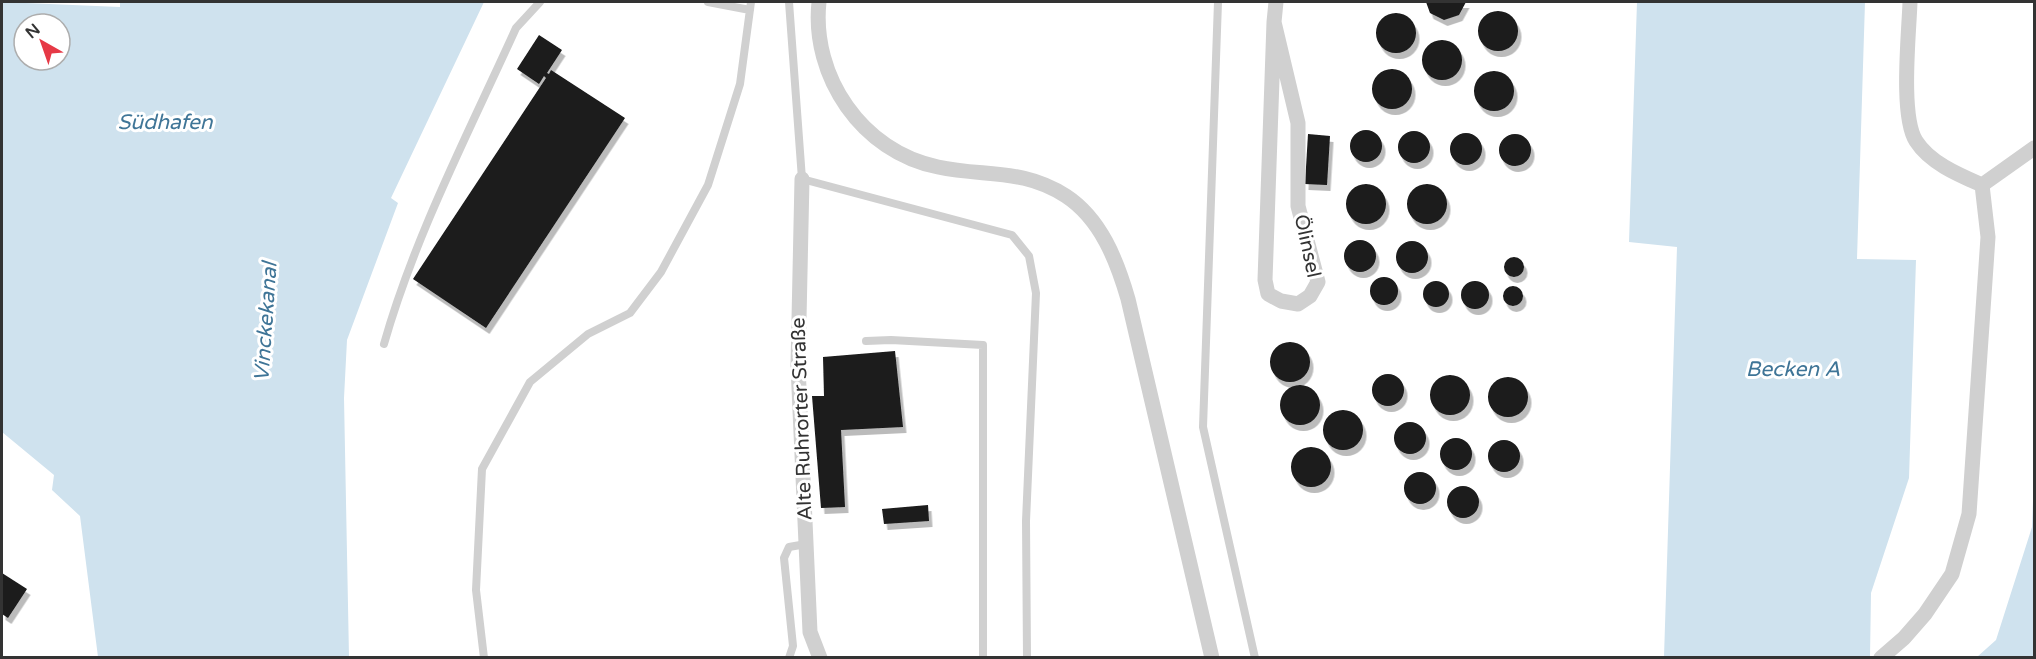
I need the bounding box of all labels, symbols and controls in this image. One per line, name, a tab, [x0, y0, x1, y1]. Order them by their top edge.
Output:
north arrow	[12, 12, 72, 72]
text: N	[22, 19, 44, 43]
water label: Südhafen	[117, 110, 214, 135]
street label: Ölinsel	[1289, 212, 1326, 280]
water label: Vinckekanal	[249, 259, 283, 383]
street label: Alte Ruhrorter Straße	[786, 317, 818, 521]
water label: Becken A	[1746, 357, 1840, 382]

